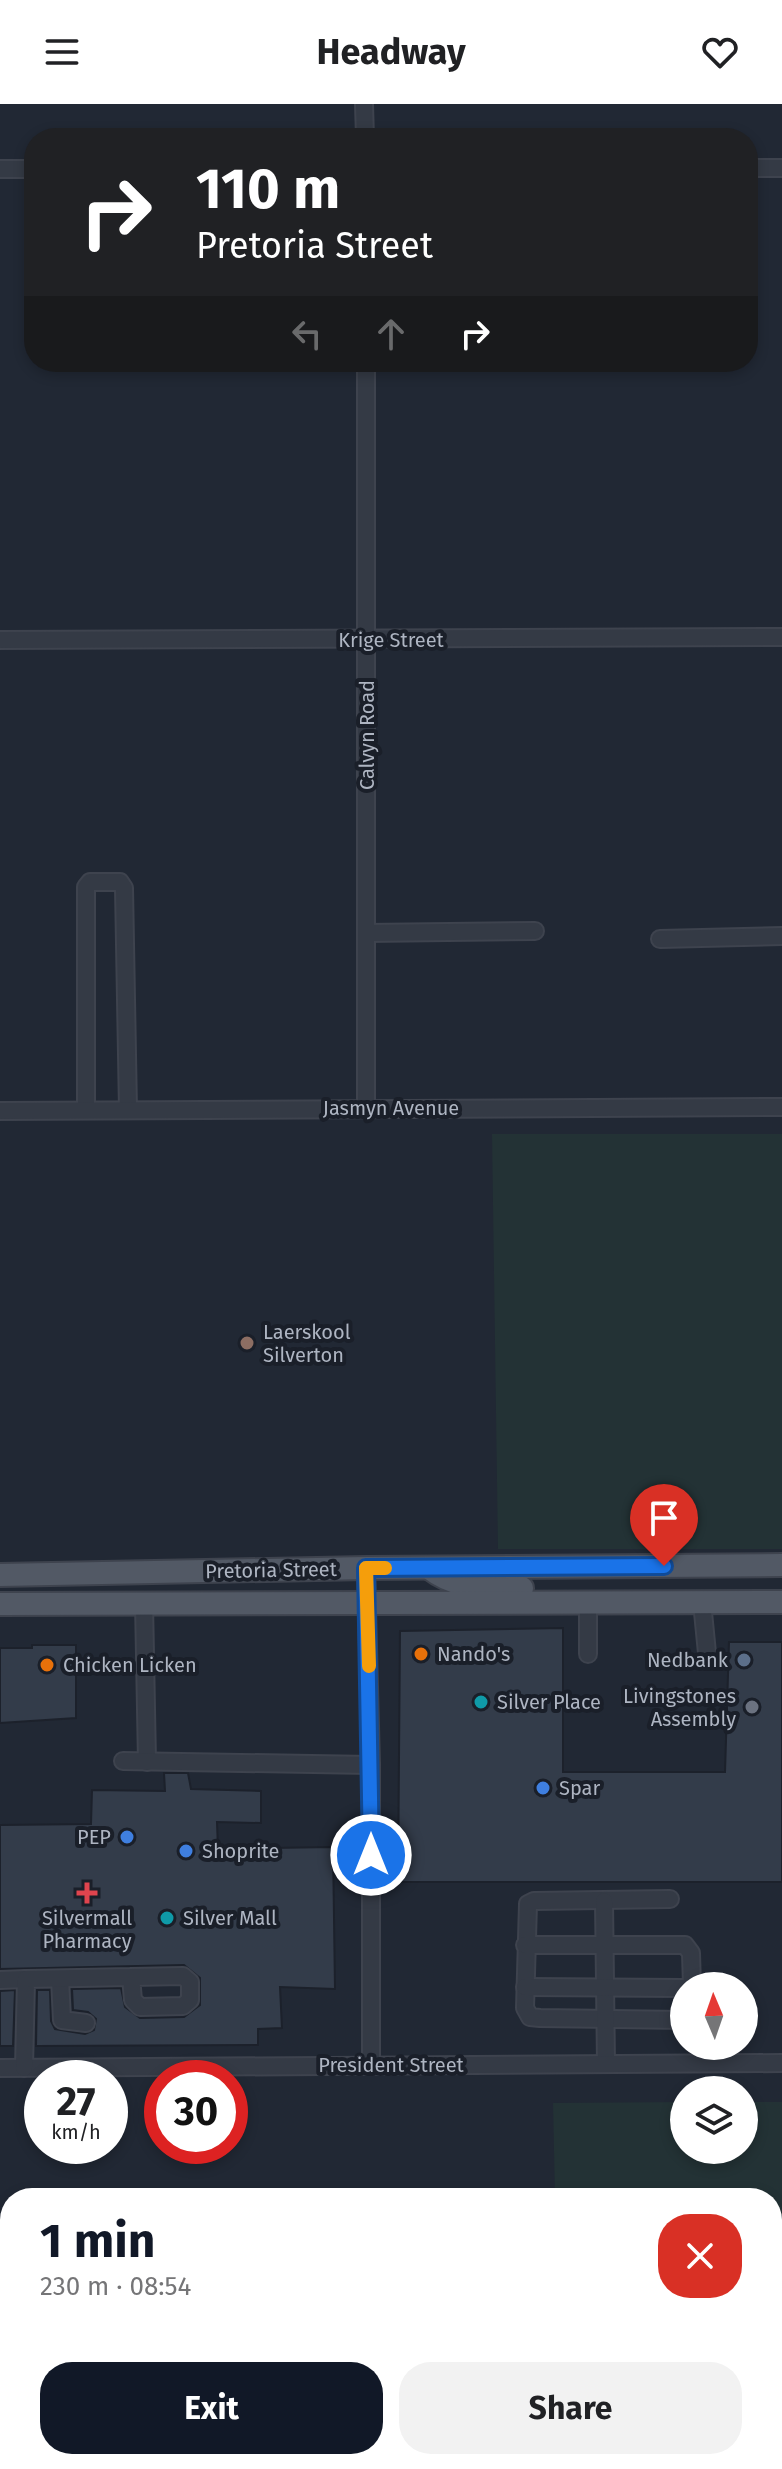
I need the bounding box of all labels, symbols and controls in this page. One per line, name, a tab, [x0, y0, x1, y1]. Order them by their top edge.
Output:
icon: menu	[40, 30, 84, 74]
text: Headway	[316, 30, 466, 74]
icon: heart	[698, 30, 742, 74]
text: 110 m	[196, 156, 340, 223]
icon: right	[64, 160, 168, 264]
text: Pretoria Street	[196, 224, 433, 268]
icon: left	[285, 312, 329, 356]
icon: ahead	[369, 312, 413, 356]
icon: right	[453, 312, 497, 356]
street label: Krige Street	[338, 628, 445, 652]
street label: Calvyn Road	[355, 680, 379, 790]
street label: Jasmyn Avenue	[323, 1096, 459, 1120]
place label: Laerskool Silverton	[263, 1320, 351, 1367]
marker: Laerskool Silverton	[238, 1334, 256, 1352]
pin	[630, 1484, 698, 1566]
icon: arrive	[642, 1496, 686, 1540]
street label: Pretoria Street	[205, 1557, 338, 1583]
place label: Nando's	[437, 1642, 510, 1666]
marker: Nando's	[412, 1645, 430, 1663]
place label: Nedbank	[647, 1648, 729, 1672]
marker: Nedbank	[735, 1651, 753, 1669]
place label: Chicken Licken	[63, 1653, 197, 1677]
marker: Chicken Licken	[38, 1656, 56, 1674]
place label: Livingstones Assembly	[623, 1684, 736, 1731]
place label: Silver Place	[497, 1690, 601, 1714]
marker: Silver Place	[472, 1693, 490, 1711]
marker: Livingstones Assembly	[743, 1698, 761, 1716]
place label: Spar	[559, 1776, 600, 1800]
marker: Spar	[534, 1779, 552, 1797]
position arrow	[329, 1813, 413, 1897]
place label: PEP	[77, 1825, 111, 1849]
marker: PEP	[118, 1828, 136, 1846]
place label: Shoprite	[202, 1839, 279, 1863]
marker: Shoprite	[177, 1842, 195, 1860]
marker: Silvermall Pharmacy	[78, 1884, 96, 1902]
place label: Silvermall Pharmacy	[42, 1906, 132, 1953]
place label: Silver Mall	[183, 1906, 277, 1930]
marker: Silver Mall	[158, 1909, 176, 1927]
north arrow	[670, 1972, 758, 2060]
map controls	[670, 1972, 758, 2164]
street label: President Street	[318, 2053, 465, 2077]
speed limit sign: 30	[144, 2060, 248, 2164]
button: layers	[670, 2076, 758, 2164]
text: 27	[57, 2078, 96, 2126]
text: km/h	[51, 2120, 101, 2144]
text: 1 min	[40, 2212, 155, 2270]
button: close	[658, 2214, 742, 2298]
text: 230 m · 08:54	[40, 2271, 191, 2302]
button: Exit	[40, 2362, 383, 2454]
button: Share	[399, 2362, 742, 2454]

